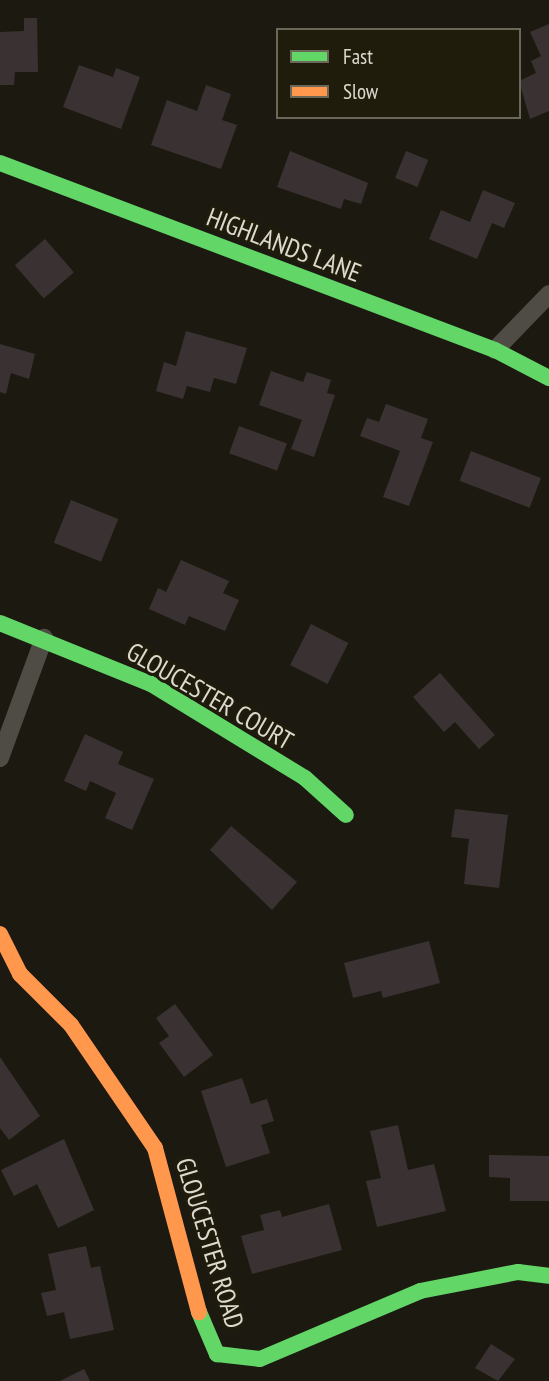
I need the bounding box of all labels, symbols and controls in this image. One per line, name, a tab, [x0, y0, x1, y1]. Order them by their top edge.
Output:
legend	[276, 28, 521, 119]
text: Fast	[343, 43, 373, 70]
text: Slow	[343, 78, 378, 105]
street label: HIGHLANDS LANE	[202, 201, 366, 289]
street label: GLOUCESTER COURT	[121, 636, 299, 756]
street label: GLOUCESTER ROAD	[169, 1154, 251, 1332]

